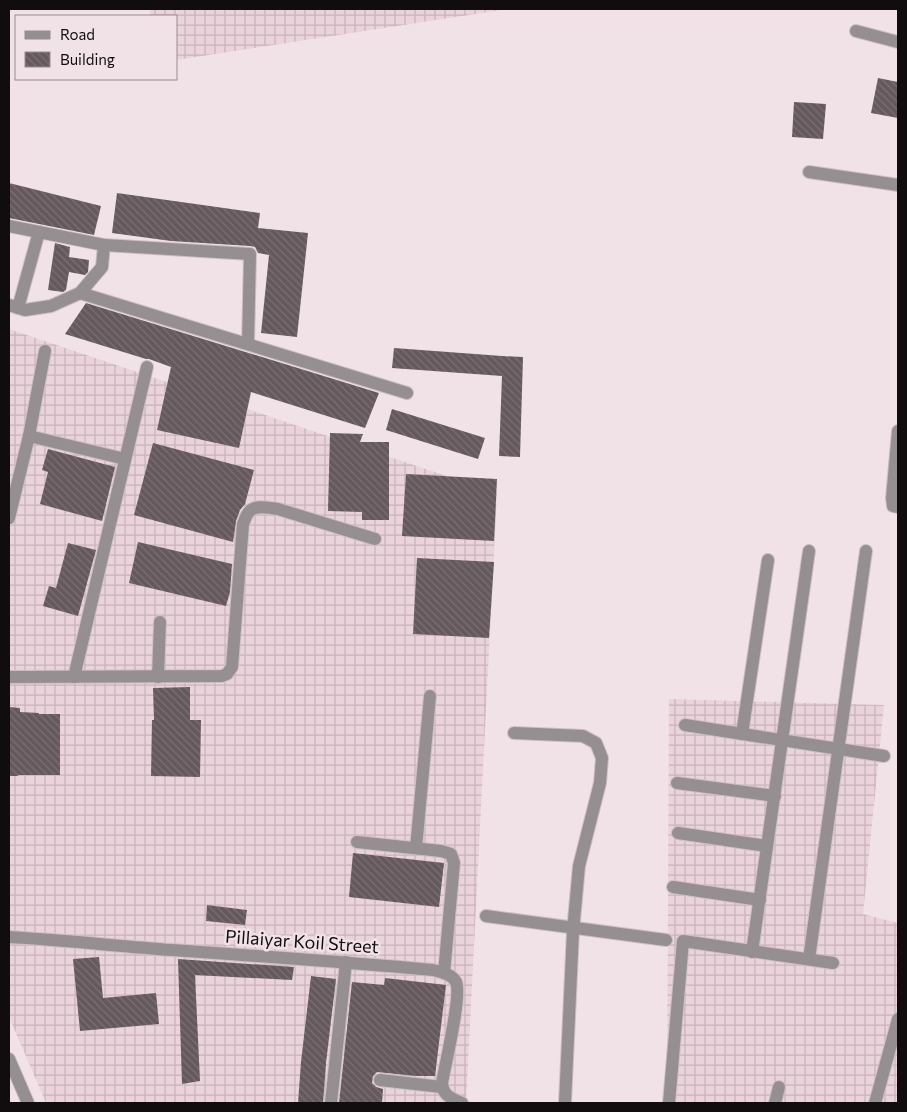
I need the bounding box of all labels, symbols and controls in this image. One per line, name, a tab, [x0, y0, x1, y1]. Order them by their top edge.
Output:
legend	[15, 15, 178, 80]
text: Road	[60, 25, 95, 43]
text: Building	[60, 50, 115, 68]
street label: Pillaiyar Koil Street	[224, 925, 380, 957]

